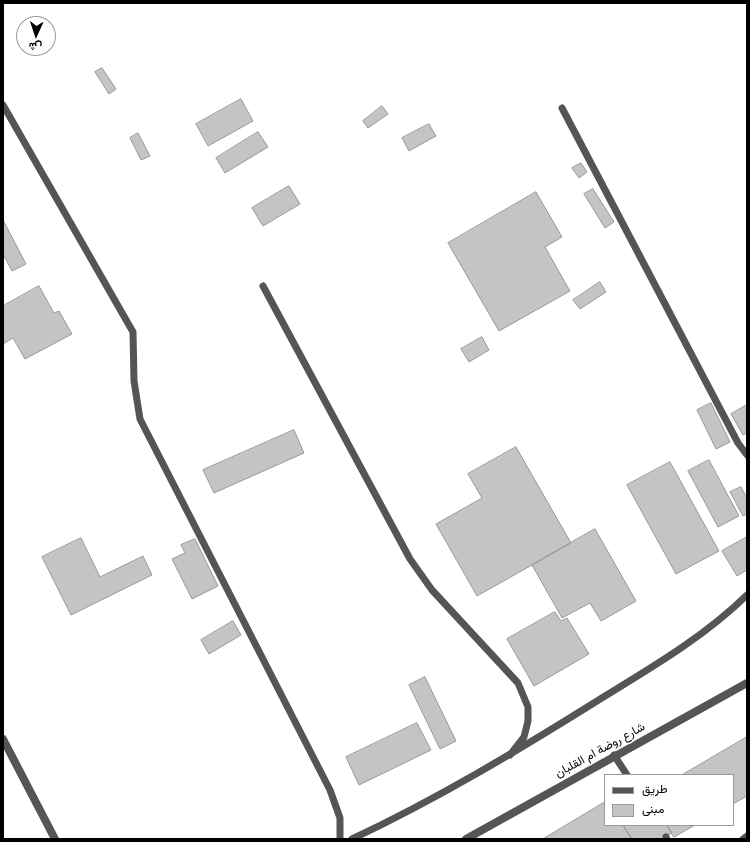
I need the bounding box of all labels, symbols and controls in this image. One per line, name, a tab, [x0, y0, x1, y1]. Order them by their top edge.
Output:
north arrow	[16, 16, 56, 56]
text: ش	[28, 40, 42, 54]
street label: شارع روضة ام القلبان	[553, 719, 647, 781]
legend	[604, 774, 734, 826]
text: طريق	[642, 781, 667, 796]
text: مبنى	[642, 801, 664, 816]

